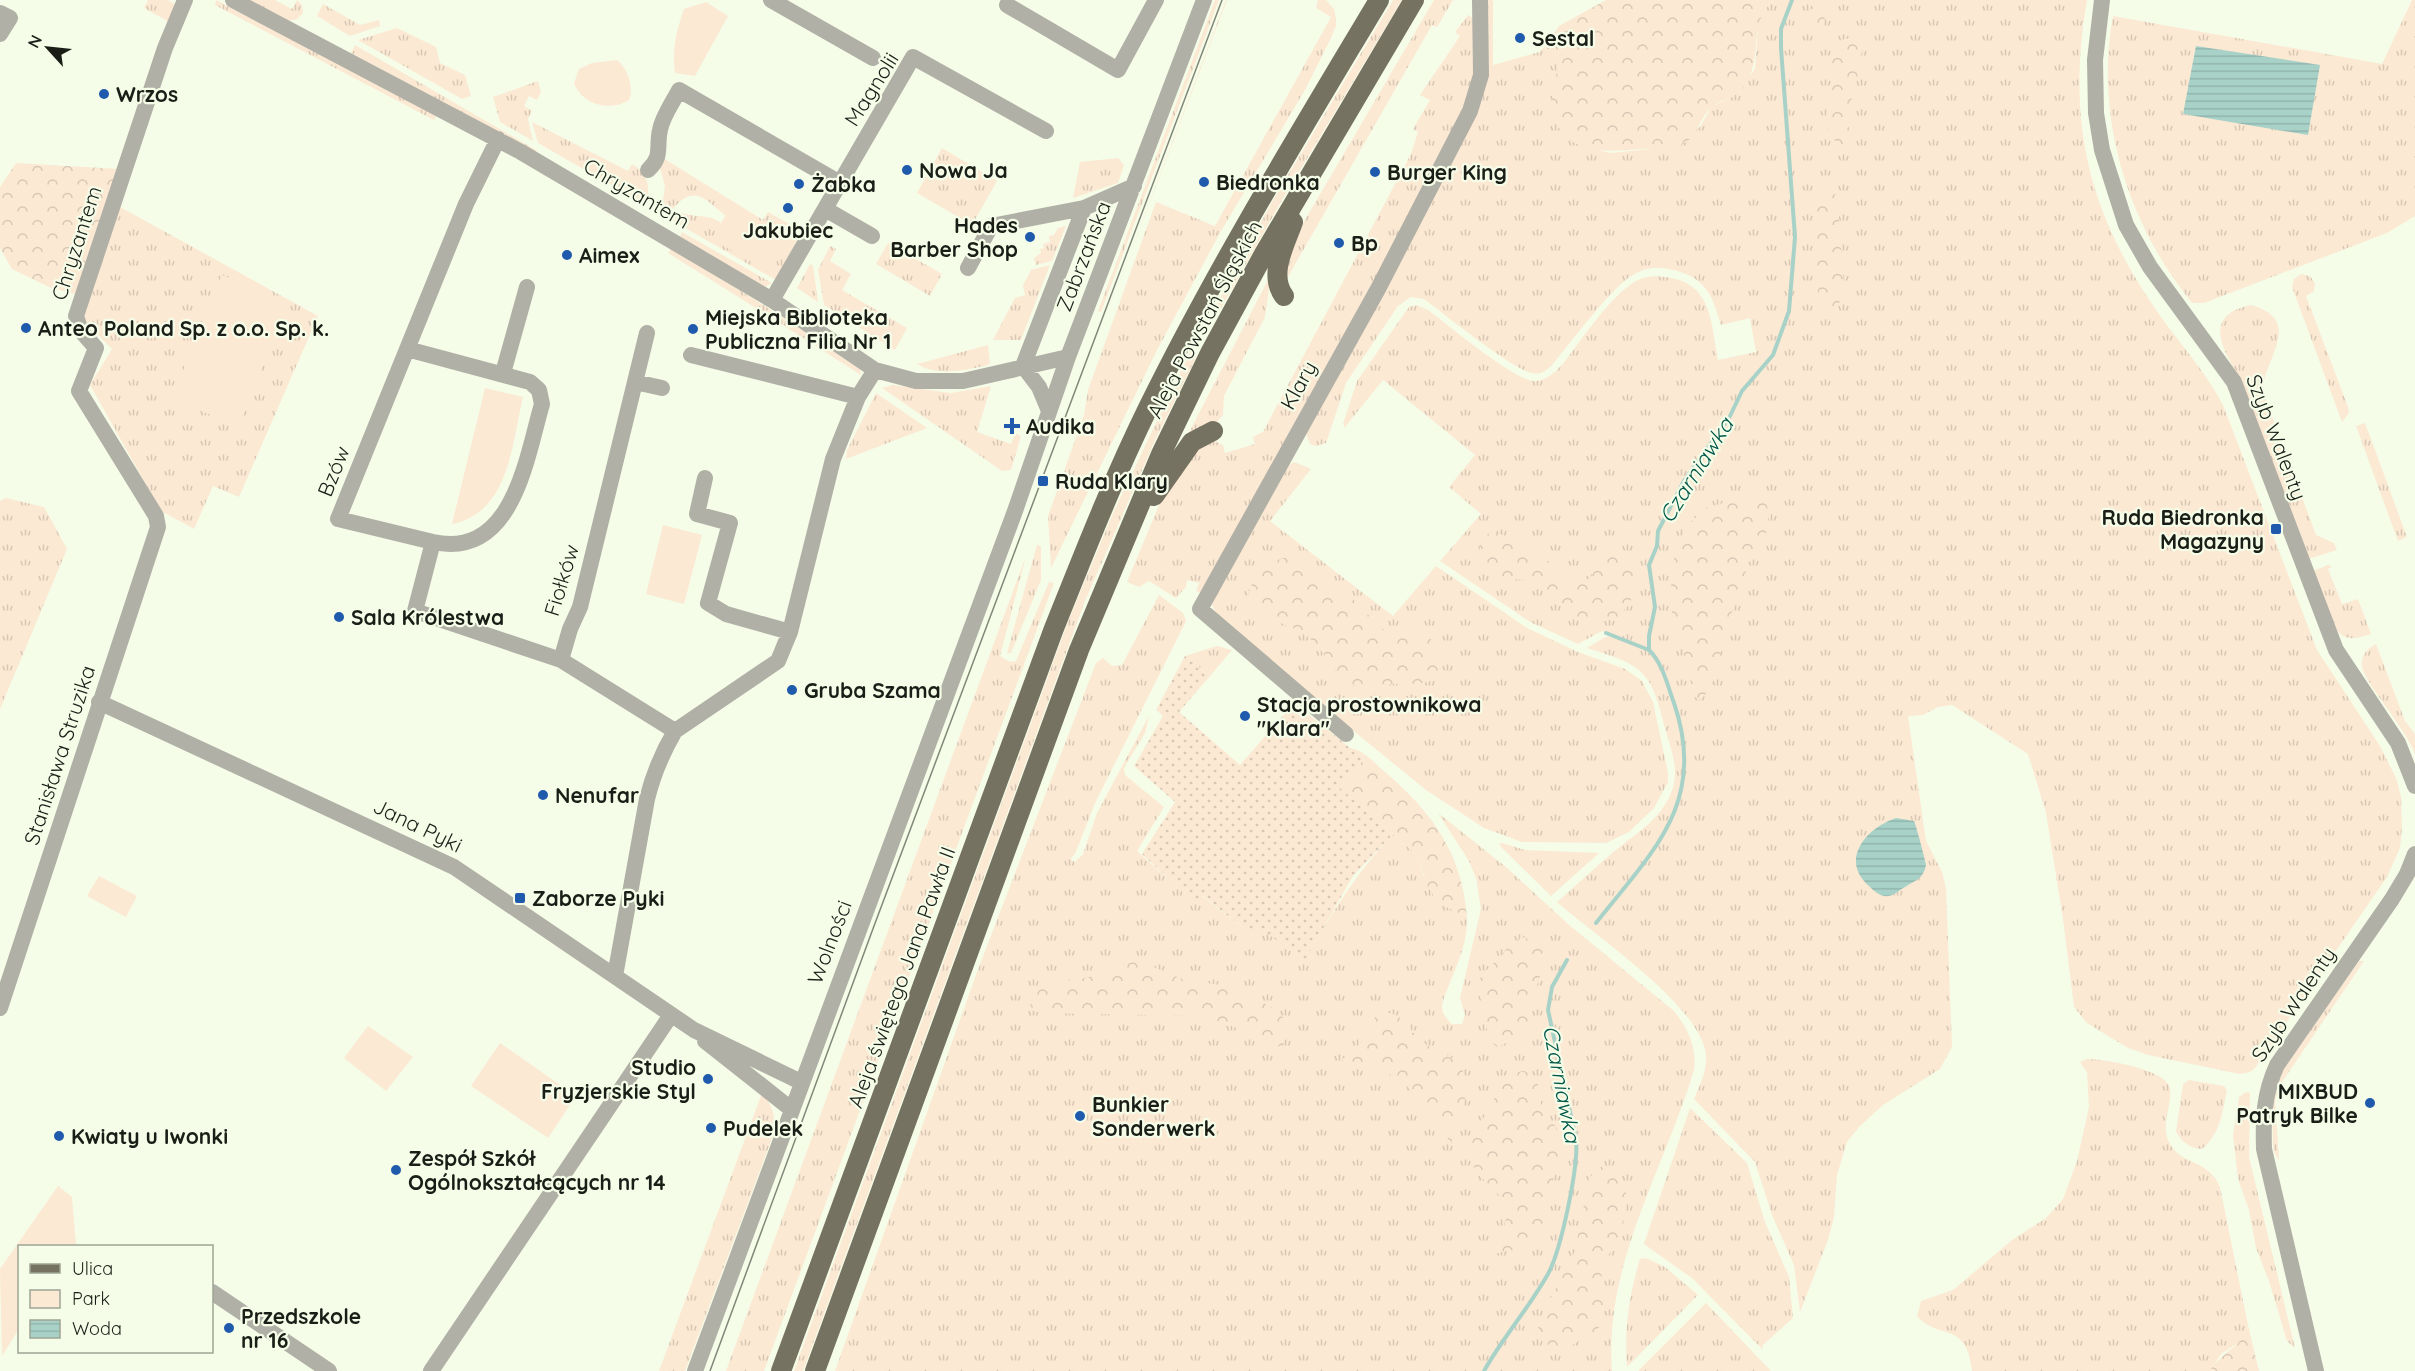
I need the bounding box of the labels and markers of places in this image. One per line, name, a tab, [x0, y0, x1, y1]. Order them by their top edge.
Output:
place label: Sestal	[1532, 25, 1595, 51]
marker: Sestal	[1513, 31, 1527, 45]
place label: Wrzos	[116, 81, 178, 107]
marker: Wrzos	[97, 87, 111, 101]
place label: Nowa Ja	[919, 157, 1008, 183]
place label: Burger King	[1387, 159, 1507, 185]
marker: Nowa Ja	[900, 163, 914, 177]
marker: Burger King	[1368, 165, 1382, 179]
place label: Biedronka	[1216, 169, 1320, 195]
place label: Żabka	[811, 171, 876, 197]
marker: Biedronka	[1197, 175, 1211, 189]
marker: Żabka	[792, 177, 806, 191]
marker: Jakubiec	[781, 201, 795, 215]
place label: Hades Barber Shop	[890, 212, 1018, 262]
place label: Jakubiec	[743, 217, 833, 243]
marker: Hades Barber Shop	[1023, 230, 1037, 244]
place label: Bp	[1351, 230, 1378, 256]
marker: Bp	[1332, 236, 1346, 250]
place label: Aimex	[579, 242, 639, 268]
marker: Aimex	[560, 248, 574, 262]
place label: Miejska Biblioteka Publiczna Filia Nr 1	[705, 304, 891, 354]
place label: Anteo Poland Sp. z o.o. Sp. k.	[38, 315, 329, 341]
marker: Anteo Poland Sp. z o.o. Sp. k.	[19, 321, 33, 335]
marker: Miejska Biblioteka Publiczna Filia Nr 1	[686, 322, 700, 336]
place label: Audika	[1026, 413, 1095, 439]
marker: Audika	[1003, 417, 1021, 435]
place label: Ruda Klary	[1055, 468, 1168, 494]
marker: Ruda Klary	[1036, 474, 1050, 488]
place label: Ruda Biedronka Magazyny	[2102, 504, 2264, 554]
marker: Ruda Biedronka Magazyny	[2269, 522, 2283, 536]
place label: Sala Królestwa	[351, 604, 504, 630]
marker: Sala Królestwa	[332, 610, 346, 624]
place label: Gruba Szama	[804, 677, 941, 703]
marker: Gruba Szama	[785, 683, 799, 697]
place label: Stacja prostownikowa "Klara"	[1257, 691, 1481, 741]
marker: Stacja prostownikowa "Klara"	[1238, 709, 1252, 723]
place label: Nenufar	[555, 782, 639, 808]
marker: Nenufar	[536, 788, 550, 802]
place label: Zaborze Pyki	[532, 885, 665, 911]
marker: Zaborze Pyki	[513, 891, 527, 905]
place label: Studio Fryzjerskie Styl	[541, 1054, 696, 1104]
marker: Studio Fryzjerskie Styl	[701, 1072, 715, 1086]
place label: MIXBUD Patryk Bilke	[2236, 1078, 2358, 1128]
place label: Bunkier Sonderwerk	[1092, 1091, 1216, 1141]
marker: MIXBUD Patryk Bilke	[2363, 1096, 2377, 1110]
marker: Bunkier Sonderwerk	[1073, 1109, 1087, 1123]
place label: Pudelek	[723, 1115, 803, 1141]
marker: Pudelek	[704, 1121, 718, 1135]
place label: Kwiaty u Iwonki	[71, 1123, 228, 1149]
marker: Kwiaty u Iwonki	[52, 1129, 66, 1143]
place label: Zespół Szkół Ogólnokształcących nr 14	[408, 1145, 666, 1195]
marker: Zespół Szkół Ogólnokształcących nr 14	[389, 1163, 403, 1177]
place label: Przedszkole nr 16	[241, 1303, 361, 1353]
marker: Przedszkole nr 16	[222, 1321, 236, 1335]

